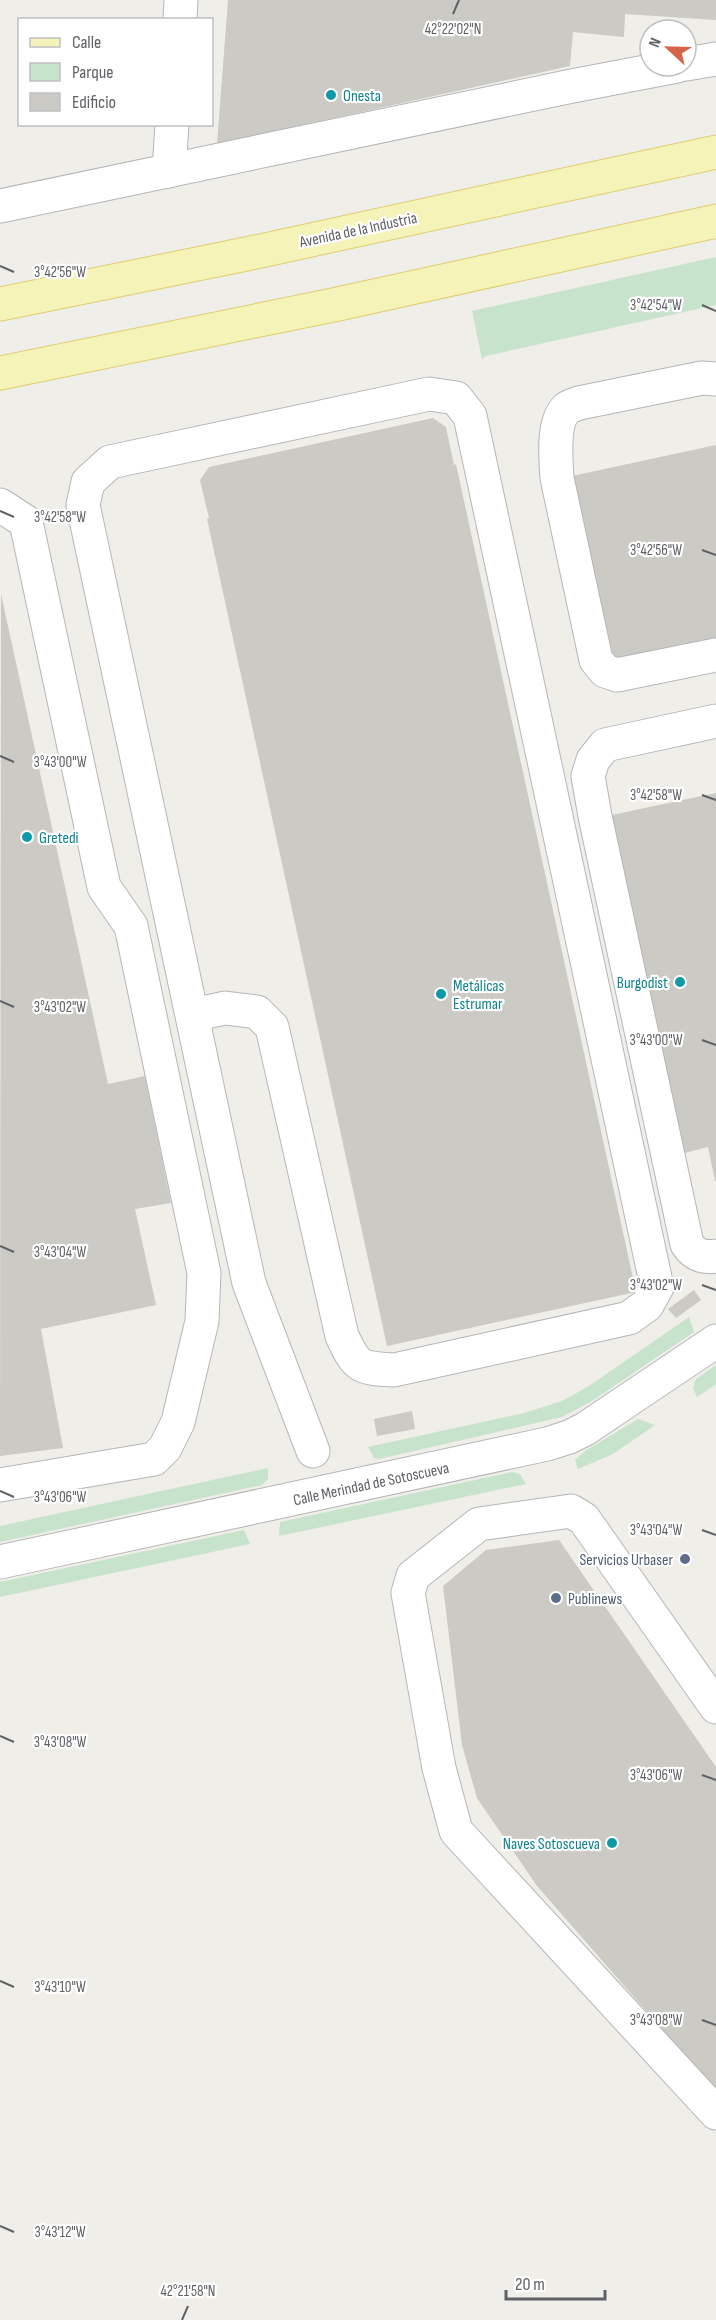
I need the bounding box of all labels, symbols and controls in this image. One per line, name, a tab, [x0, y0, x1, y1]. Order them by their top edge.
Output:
legend	[18, 18, 213, 126]
north arrow	[638, 18, 698, 78]
text: 42°22'02"N	[425, 20, 481, 39]
text: Calle	[72, 32, 101, 53]
text: N	[645, 35, 666, 50]
text: Parque	[72, 62, 113, 83]
place label: Onesta	[343, 87, 381, 106]
marker: Onesta	[324, 88, 338, 102]
text: Edificio	[72, 92, 116, 113]
street label: Avenida de la Industria	[297, 209, 419, 252]
text: 3°42'56"W	[34, 263, 86, 282]
text: 3°42'54"W	[630, 296, 682, 315]
text: 3°42'58"W	[34, 508, 86, 527]
text: 3°42'56"W	[630, 541, 682, 560]
text: 3°43'00"W	[34, 753, 87, 772]
text: 3°42'58"W	[630, 786, 682, 805]
place label: Gretedi	[39, 829, 79, 848]
marker: Gretedi	[20, 830, 34, 844]
place label: Burgodist	[617, 974, 668, 993]
marker: Burgodist	[673, 975, 687, 989]
place label: Metálicas Estrumar	[453, 977, 504, 1014]
marker: Metálicas Estrumar	[434, 987, 448, 1001]
text: 3°43'02"W	[34, 998, 86, 1017]
text: 3°43'00"W	[630, 1031, 683, 1050]
text: 3°43'04"W	[34, 1243, 86, 1262]
text: 3°43'02"W	[630, 1276, 682, 1295]
street label: Calle Merindad de Sotoscueva	[292, 1459, 451, 1510]
text: 3°43'06"W	[34, 1488, 87, 1507]
text: 3°43'04"W	[630, 1521, 682, 1540]
place label: Servicios Urbaser	[579, 1551, 673, 1570]
marker: Servicios Urbaser	[678, 1552, 692, 1566]
place label: Publinews	[568, 1590, 623, 1609]
marker: Publinews	[549, 1591, 563, 1605]
text: 3°43'08"W	[34, 1733, 87, 1752]
text: 3°43'06"W	[630, 1766, 683, 1785]
place label: Naves Sotoscueva	[503, 1835, 600, 1854]
marker: Naves Sotoscueva	[605, 1836, 619, 1850]
text: 3°43'10"W	[34, 1978, 86, 1997]
text: 3°43'08"W	[630, 2011, 683, 2030]
text: 3°43'12"W	[34, 2223, 86, 2242]
scale bar	[506, 2263, 605, 2301]
text: 20 m	[515, 2274, 545, 2295]
text: 42°21'58"N	[160, 2282, 216, 2301]

